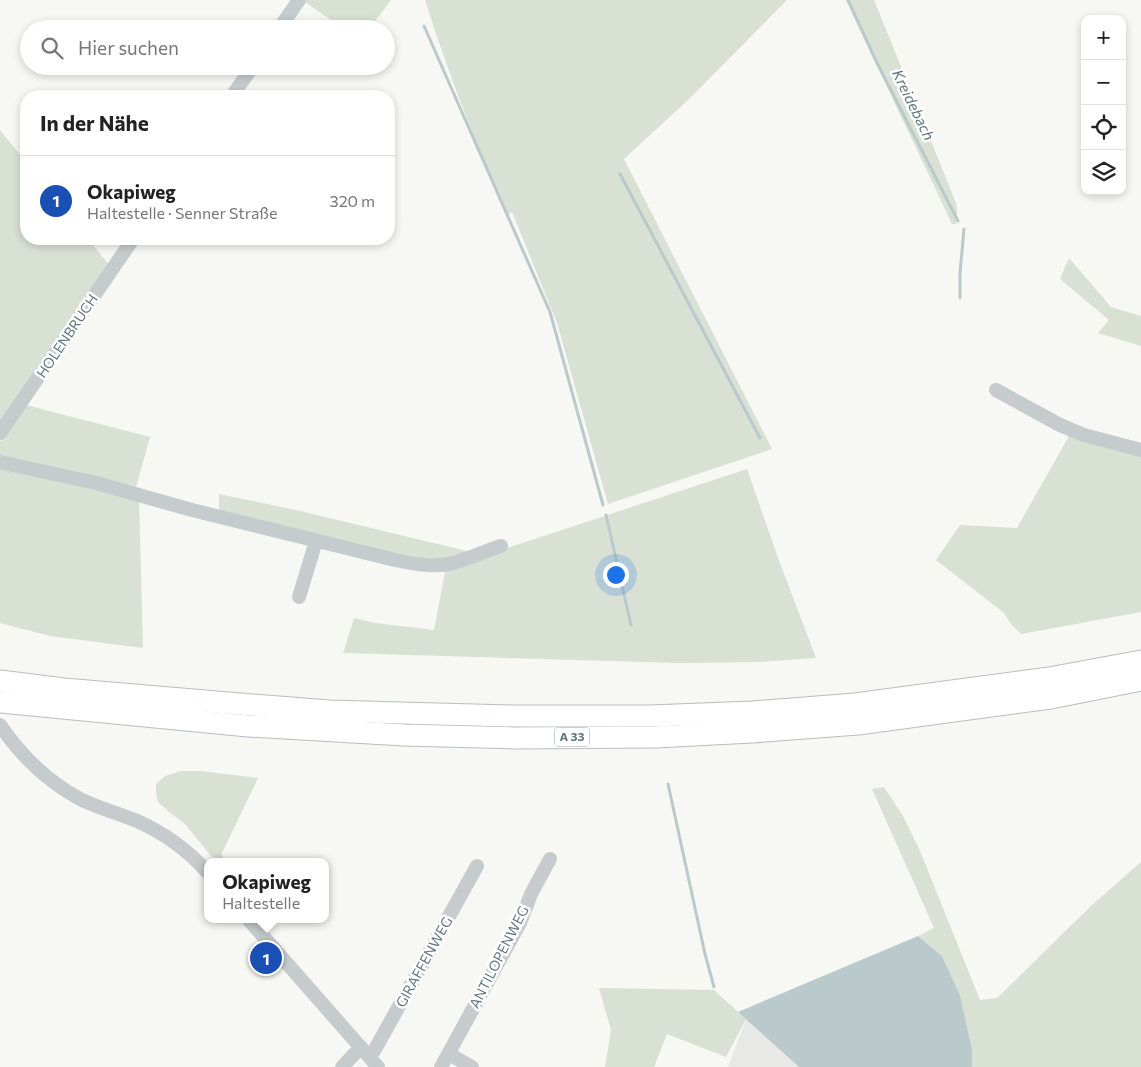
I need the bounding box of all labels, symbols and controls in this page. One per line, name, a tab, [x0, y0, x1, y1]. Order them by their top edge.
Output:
map controls	[1081, 15, 1126, 195]
button: +	[1081, 15, 1126, 60]
search box	[20, 20, 395, 75]
icon: search	[38, 34, 66, 62]
text: Hier suchen	[78, 36, 179, 59]
button: −	[1081, 60, 1126, 105]
water label: Kreidebach	[889, 66, 939, 143]
button: locate	[1081, 105, 1126, 150]
text: In der Nähe	[40, 110, 149, 135]
button: layers	[1081, 150, 1126, 195]
text: Okapiweg	[87, 180, 176, 203]
text: 1	[52, 191, 60, 210]
text: 320 m	[330, 191, 375, 210]
text: Haltestelle · Senner Straße	[87, 203, 277, 222]
street label: HOLENBRUCH	[32, 291, 101, 381]
your location	[603, 562, 629, 588]
road number: A 33	[554, 728, 590, 746]
popup	[204, 858, 329, 923]
text: Okapiweg	[222, 870, 311, 893]
text: Haltestelle	[222, 893, 300, 912]
street label: ANTILOPENWEG	[465, 903, 532, 1011]
street label: GIRAFFENWEG	[392, 913, 455, 1010]
pin: 1	[250, 939, 282, 977]

